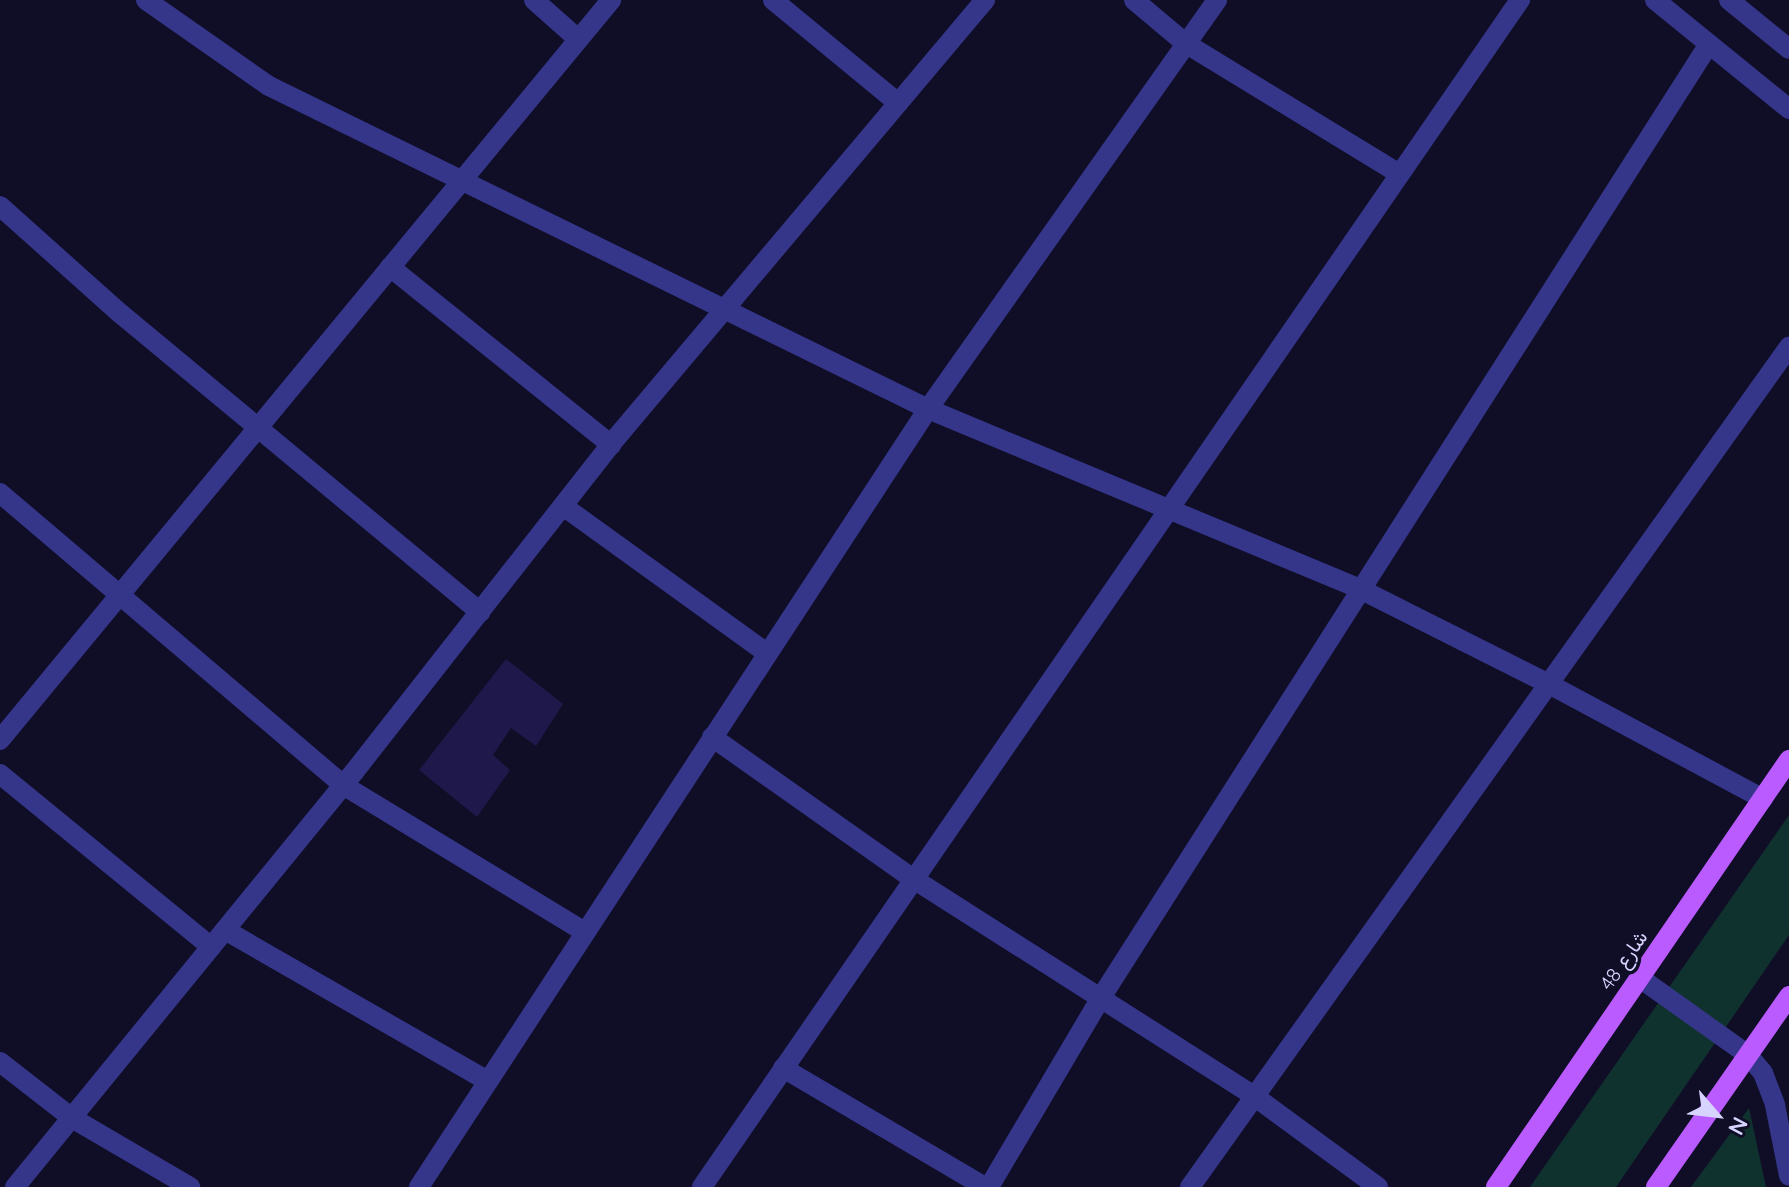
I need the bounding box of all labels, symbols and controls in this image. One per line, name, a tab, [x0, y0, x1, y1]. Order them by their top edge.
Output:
street label: 48 شارع	[1594, 926, 1652, 994]
north arrow	[1677, 1075, 1757, 1155]
text: N	[1722, 1113, 1754, 1140]

